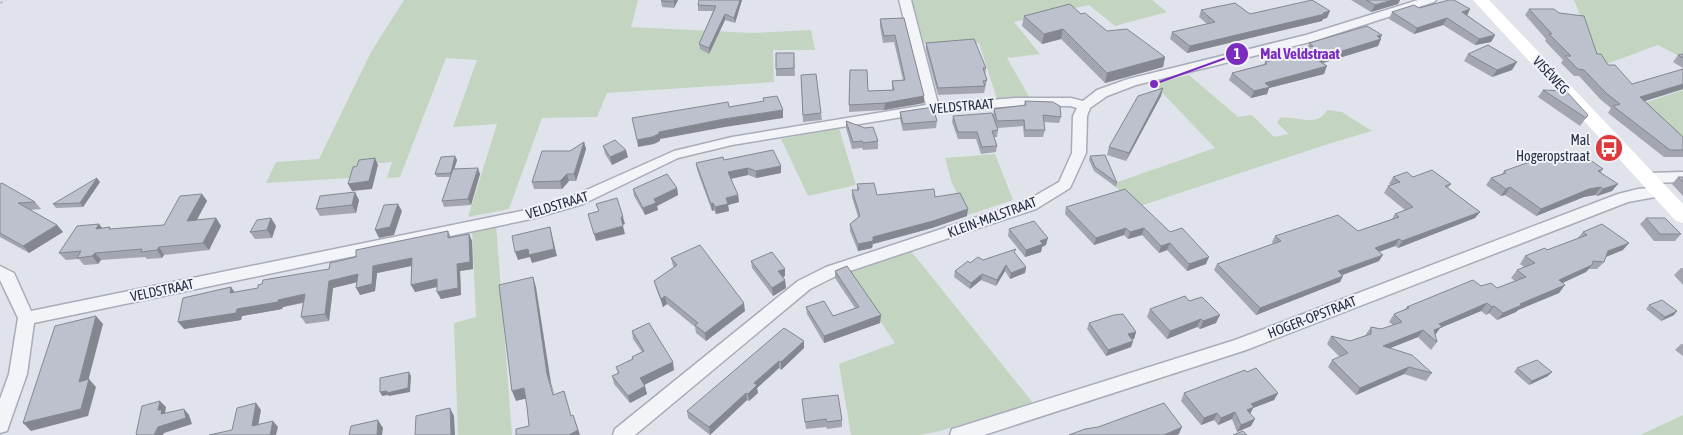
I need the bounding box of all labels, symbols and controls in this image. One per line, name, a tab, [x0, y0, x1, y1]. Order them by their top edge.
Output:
callout: Mal Veldstraat	[1225, 39, 1350, 69]
text: 1	[1233, 45, 1241, 62]
text: Mal Veldstraat	[1260, 45, 1341, 62]
street label: VISÉWEG	[1530, 53, 1572, 97]
street label: VELDSTRAAT	[929, 95, 995, 117]
place label: Mal Hogeropstraat	[1516, 132, 1590, 164]
bus stop icon: Mal Hogeropstraat	[1594, 133, 1624, 163]
street label: VELDSTRAAT	[524, 188, 590, 222]
street label: KLEIN-MALSTRAAT	[945, 193, 1039, 241]
street label: VELDSTRAAT	[129, 275, 195, 305]
street label: HOGER-OPSTRAAT	[1265, 293, 1359, 341]

